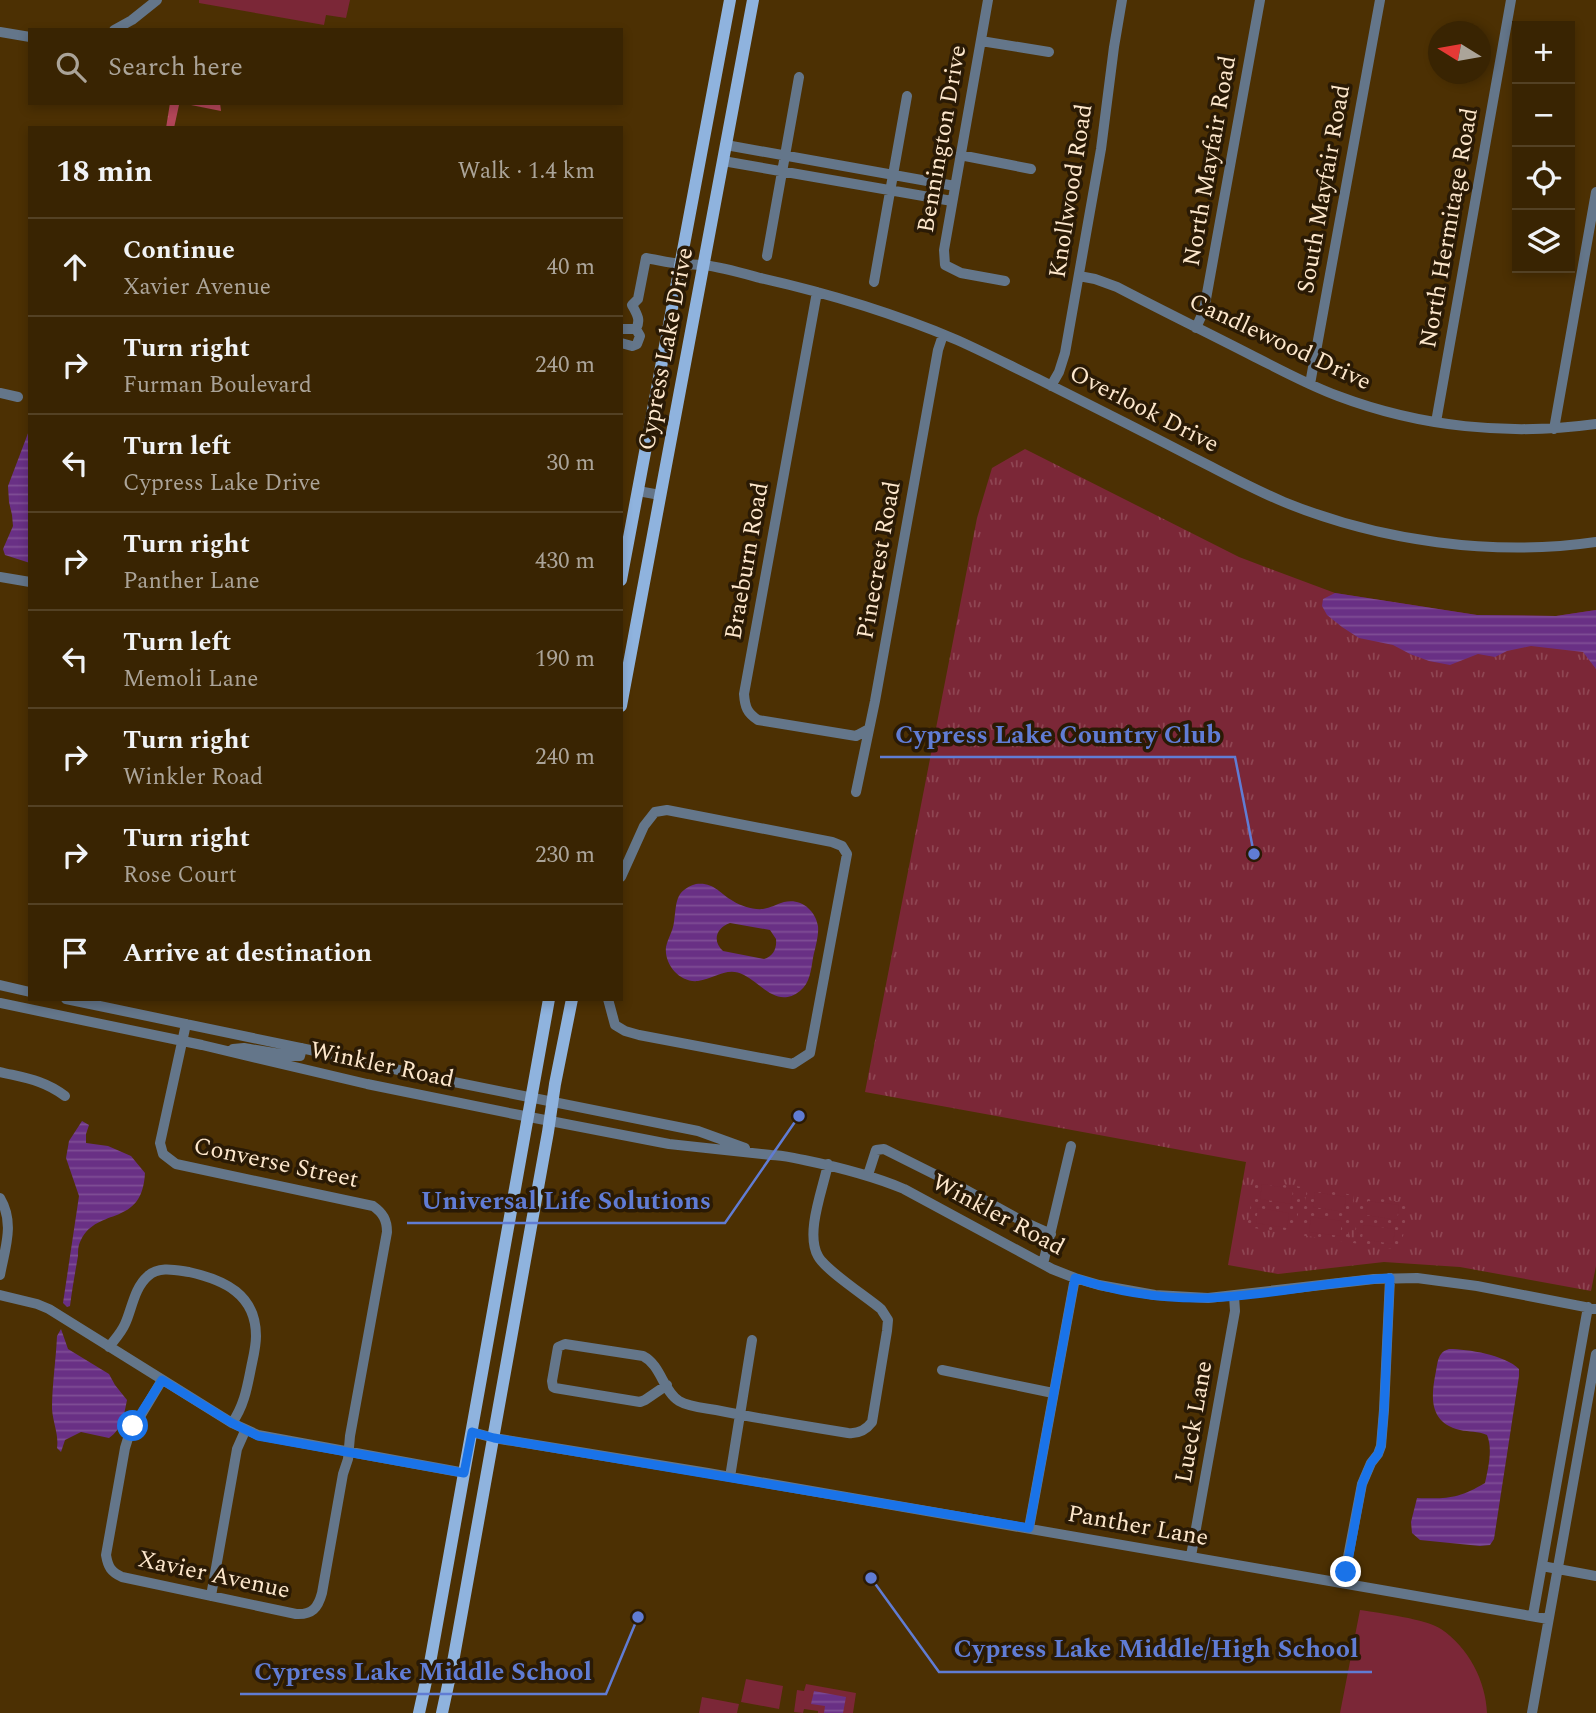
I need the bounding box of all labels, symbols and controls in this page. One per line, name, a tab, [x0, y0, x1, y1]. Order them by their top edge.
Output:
north arrow	[1428, 21, 1491, 84]
map controls	[1512, 21, 1575, 273]
button: +	[1512, 21, 1575, 84]
search box	[28, 28, 623, 105]
street label: Bennington Drive	[908, 42, 976, 236]
text: Search here	[108, 47, 243, 87]
icon: search	[52, 48, 90, 86]
street label: North Mayfair Road	[1174, 53, 1246, 269]
street label: South Mayfair Road	[1288, 82, 1360, 296]
button: −	[1512, 84, 1575, 147]
street label: Knollwood Road	[1039, 101, 1103, 281]
street label: North Hermitage Road	[1410, 105, 1488, 351]
button: locate	[1512, 147, 1575, 210]
text: 18 min	[56, 149, 153, 195]
text: Walk · 1.4 km	[458, 154, 595, 189]
button: layers	[1512, 210, 1575, 273]
text: Continue	[123, 230, 235, 270]
street label: Cypress Lake Drive	[629, 244, 703, 454]
icon: ahead	[56, 248, 94, 286]
text: 40 m	[546, 250, 595, 285]
text: Xavier Avenue	[123, 270, 271, 305]
street label: Candlewood Drive	[1183, 284, 1377, 400]
text: Turn right	[123, 328, 250, 368]
icon: right	[56, 346, 94, 384]
text: 240 m	[535, 348, 595, 383]
street label: Overlook Drive	[1063, 356, 1225, 462]
text: Furman Boulevard	[123, 368, 312, 403]
text: Turn left	[123, 426, 231, 466]
icon: left	[56, 444, 94, 482]
text: 30 m	[546, 446, 595, 481]
text: Cypress Lake Drive	[123, 466, 321, 501]
street label: Pinecrest Road	[847, 478, 911, 642]
street label: Braeburn Road	[715, 479, 779, 643]
text: Turn right	[123, 524, 250, 564]
icon: right	[56, 542, 94, 580]
text: 430 m	[535, 544, 595, 579]
text: Panther Lane	[123, 564, 260, 599]
text: Turn left	[123, 622, 231, 662]
icon: left	[56, 640, 94, 678]
text: 190 m	[535, 642, 595, 677]
text: Memoli Lane	[123, 662, 258, 697]
callout: Cypress Lake Country Club	[880, 710, 1235, 757]
text: Cypress Lake Country Club	[895, 715, 1221, 755]
text: Turn right	[123, 720, 250, 760]
icon: right	[56, 738, 94, 776]
text: 240 m	[535, 740, 595, 775]
text: Winkler Road	[123, 760, 263, 795]
text: Turn right	[123, 818, 250, 858]
icon: right	[56, 836, 94, 874]
text: 230 m	[535, 838, 595, 873]
text: Rose Court	[123, 858, 237, 893]
text: Arrive at destination	[123, 933, 372, 973]
icon: arrive	[56, 934, 94, 972]
street label: Winkler Road	[307, 1032, 457, 1098]
street label: Converse Street	[190, 1128, 362, 1198]
street label: Winkler Road	[925, 1165, 1071, 1265]
callout: Universal Life Solutions	[407, 1176, 725, 1223]
text: Universal Life Solutions	[421, 1181, 711, 1221]
street label: Lueck Lane	[1166, 1358, 1222, 1486]
route start	[117, 1410, 148, 1441]
street label: Panther Lane	[1065, 1496, 1211, 1556]
street label: Xavier Avenue	[135, 1541, 293, 1609]
route end	[1330, 1556, 1361, 1587]
callout: Cypress Lake Middle/High School	[939, 1625, 1372, 1672]
text: Cypress Lake Middle/High School	[954, 1629, 1358, 1669]
callout: Cypress Lake Middle School	[240, 1647, 606, 1694]
text: Cypress Lake Middle School	[254, 1652, 592, 1692]

